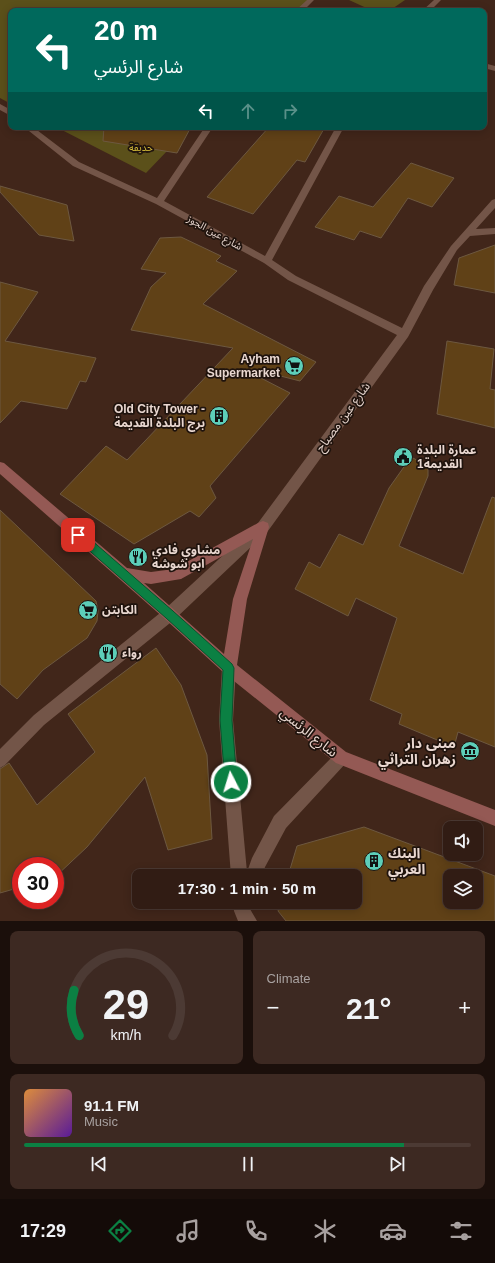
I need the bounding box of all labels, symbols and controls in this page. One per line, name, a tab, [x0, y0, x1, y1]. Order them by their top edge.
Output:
text: 20 m	[94, 15, 158, 46]
icon: left	[28, 24, 80, 76]
text: شارع الرئسي	[94, 57, 183, 77]
icon: left	[195, 100, 217, 122]
icon: ahead	[237, 100, 259, 122]
icon: right	[279, 100, 301, 122]
park label: حديقة	[129, 142, 153, 153]
street label: شارع عين الجوز	[184, 212, 244, 254]
place label: Ayham Supermarket	[207, 352, 280, 380]
supermarket icon: Ayham Supermarket	[283, 355, 305, 377]
street label: شارع عين مصباح	[313, 380, 374, 456]
place label: Old City Tower - برج البلدة القديمة	[114, 402, 205, 432]
building icon: Old City Tower - برج البلدة القديمة	[208, 405, 230, 427]
place label: عمارة البلدة القديمة1	[417, 443, 477, 471]
public building icon: عمارة البلدة القديمة1	[392, 446, 414, 468]
pin	[61, 518, 95, 552]
icon: arrive	[67, 524, 89, 546]
place label: مشاوي فادي ابو شوشة	[152, 543, 220, 571]
restaurant icon: مشاوي فادي ابو شوشة	[127, 546, 149, 568]
supermarket icon: الكابتن	[77, 599, 99, 621]
place label: الكابتن	[102, 603, 137, 617]
restaurant icon: رواء	[97, 642, 119, 664]
place label: رواء	[122, 646, 142, 660]
street label: شارع الرئسي	[275, 704, 341, 763]
place label: مبنى دار زهران التراثي	[378, 735, 456, 770]
museum icon: مبنى دار زهران التراثي	[459, 740, 481, 762]
position arrow	[210, 761, 252, 803]
map controls	[443, 821, 483, 909]
button: sound	[443, 821, 483, 861]
place label: البنك العربي	[388, 845, 425, 880]
building icon: البنك العربي	[363, 850, 385, 872]
speed limit sign: 30	[12, 857, 64, 909]
button: layers	[443, 869, 483, 909]
text: 17:30 · 1 min · 50 m	[178, 880, 316, 897]
text: Climate	[267, 971, 311, 986]
text: 29	[103, 980, 149, 1027]
text: 21°	[346, 992, 391, 1025]
text: −	[267, 995, 279, 1020]
text: +	[458, 995, 471, 1020]
text: km/h	[111, 1026, 142, 1042]
text: 91.1 FM	[84, 1097, 139, 1114]
text: Music	[84, 1114, 118, 1129]
icon: previous	[88, 1153, 110, 1175]
icon: pause	[237, 1153, 259, 1175]
icon: next	[386, 1153, 408, 1175]
icon: directions	[106, 1217, 134, 1245]
icon: music	[174, 1217, 202, 1245]
icon: phone	[242, 1217, 270, 1245]
icon: climate	[311, 1217, 339, 1245]
icon: car	[379, 1217, 407, 1245]
icon: filters	[447, 1217, 475, 1245]
text: 17:29	[20, 1221, 66, 1241]

